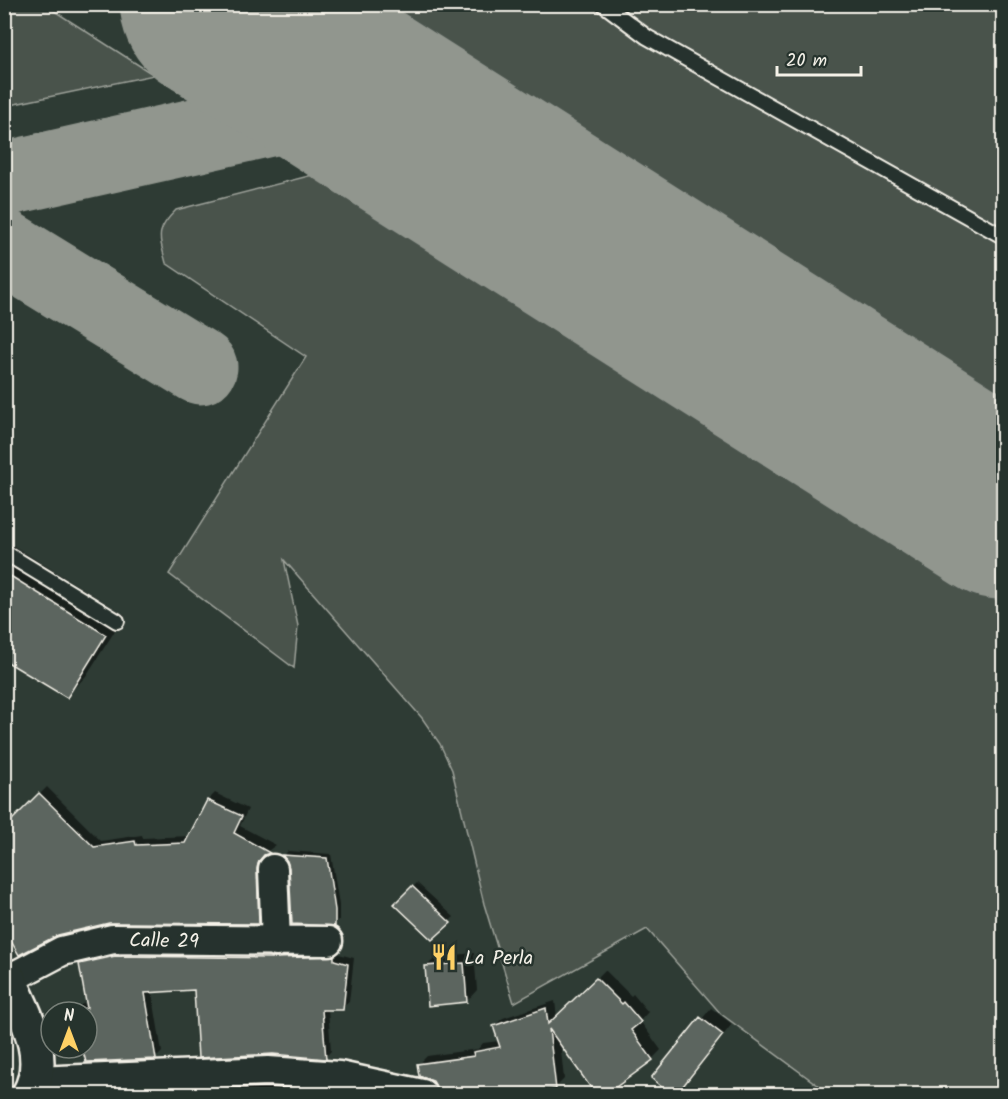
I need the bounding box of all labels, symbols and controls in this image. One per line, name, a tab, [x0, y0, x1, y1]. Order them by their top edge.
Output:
scale bar	[777, 39, 861, 77]
text: 20 m	[786, 47, 827, 76]
street label: Calle 29	[129, 925, 199, 959]
restaurant icon: La Perla	[429, 942, 459, 972]
place label: La Perla	[464, 943, 533, 975]
north arrow	[39, 1000, 99, 1060]
text: N	[64, 1004, 74, 1029]

